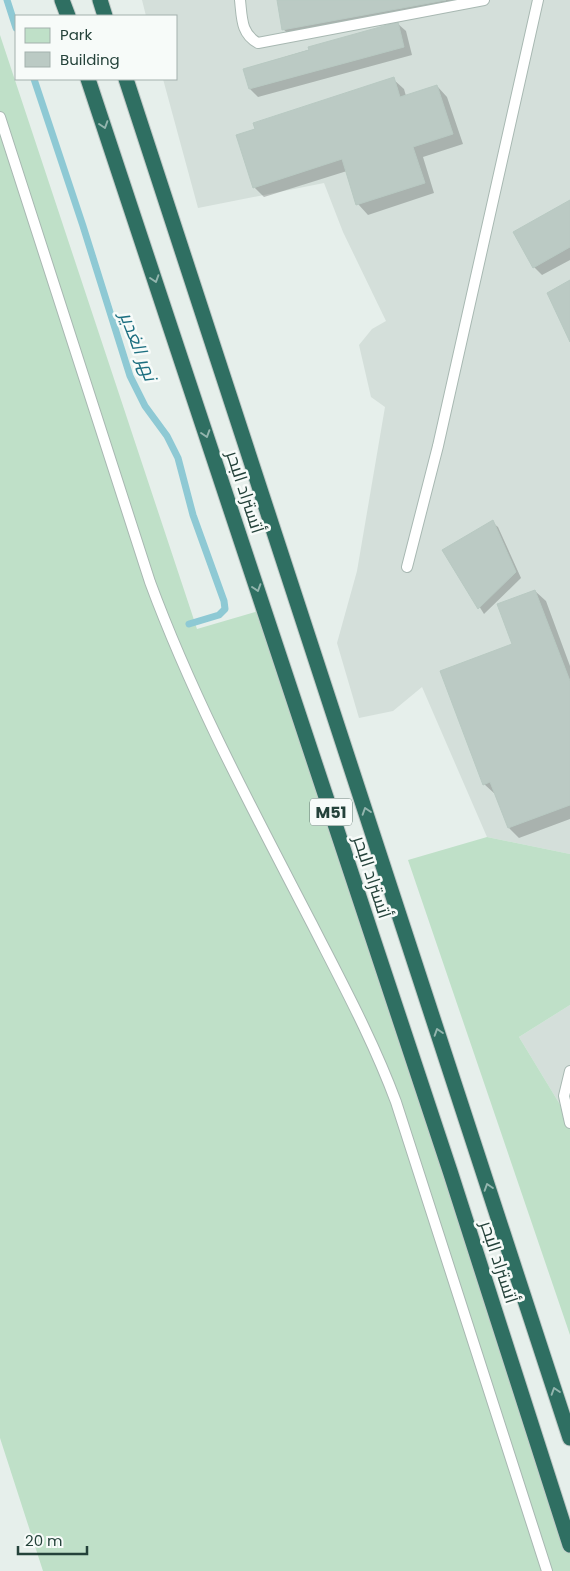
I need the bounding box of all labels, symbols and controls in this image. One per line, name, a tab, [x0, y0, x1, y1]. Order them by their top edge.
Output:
legend	[15, 15, 178, 80]
text: Park	[60, 24, 92, 45]
text: Building	[60, 49, 120, 70]
one-way arrow	[98, 120, 108, 129]
one-way arrow	[149, 275, 159, 283]
water label: نهر الغدير	[112, 306, 165, 387]
one-way arrow	[200, 429, 210, 437]
street label: أتستراد البحر	[220, 446, 271, 537]
one-way arrow	[251, 583, 261, 592]
road number: M51	[310, 799, 352, 826]
one-way arrow	[362, 808, 372, 816]
street label: أتستراد البحر	[347, 831, 398, 922]
one-way arrow	[434, 1029, 444, 1037]
one-way arrow	[484, 1183, 494, 1192]
street label: أتستراد البحر	[474, 1216, 525, 1307]
one-way arrow	[551, 1388, 561, 1396]
scale bar	[18, 1524, 86, 1556]
text: 20 m	[25, 1530, 63, 1551]

